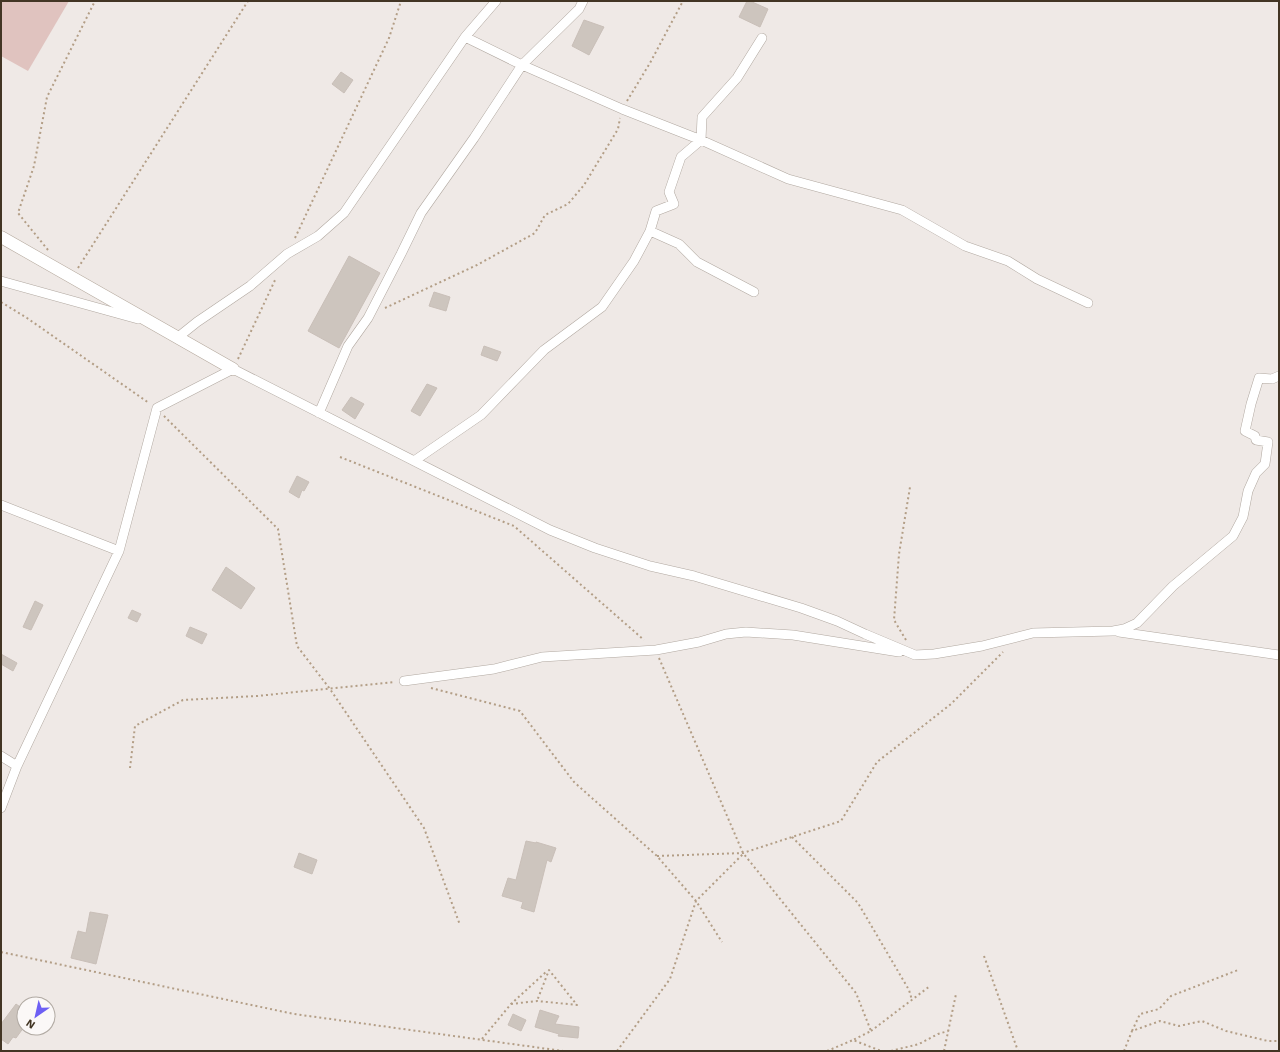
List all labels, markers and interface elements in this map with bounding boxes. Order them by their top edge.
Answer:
north arrow [16,996,56,1036]
text: N [24,1016,38,1032]

